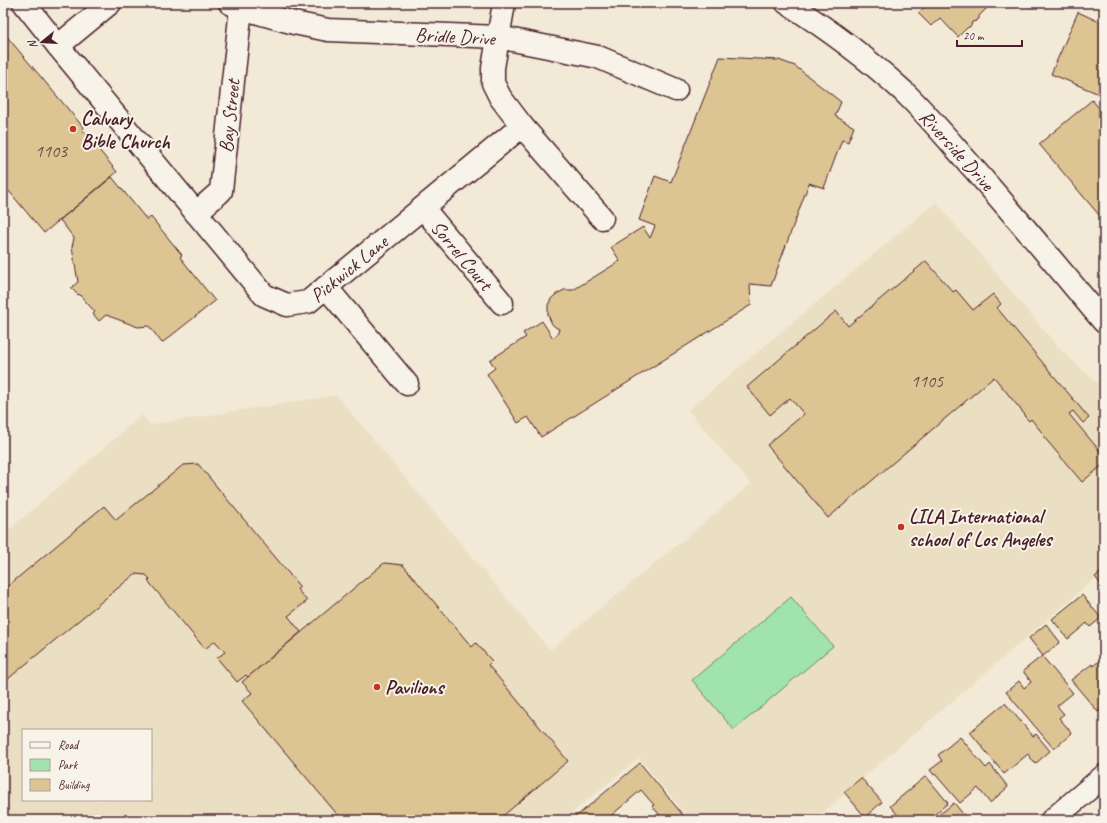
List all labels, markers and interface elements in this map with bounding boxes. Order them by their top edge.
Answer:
north arrow [22,22,62,62]
street label: Bridle Drive [414,22,497,51]
scale bar [957,22,1022,48]
text: 20 m [963,28,985,44]
text: N [24,38,40,50]
street label: Bay Street [213,76,246,154]
street label: Riverside Drive [914,105,1001,197]
place label: Calvary Bible Church [81,106,170,154]
marker: Calvary Bible Church [68,124,78,134]
house number: 1103 [35,140,69,162]
street label: Sorrel Court [425,215,500,297]
street label: Pickwick Lane [305,229,394,308]
house number: 1105 [911,370,944,392]
place label: LILA International school of Los Angeles [909,504,1053,552]
marker: LILA International school of Los Angeles [896,522,906,532]
place label: Pavilions [385,675,446,700]
marker: Pavilions [372,682,382,692]
legend [22,729,152,801]
text: Road [58,737,80,753]
text: Park [58,757,79,773]
text: Building [58,777,90,793]

